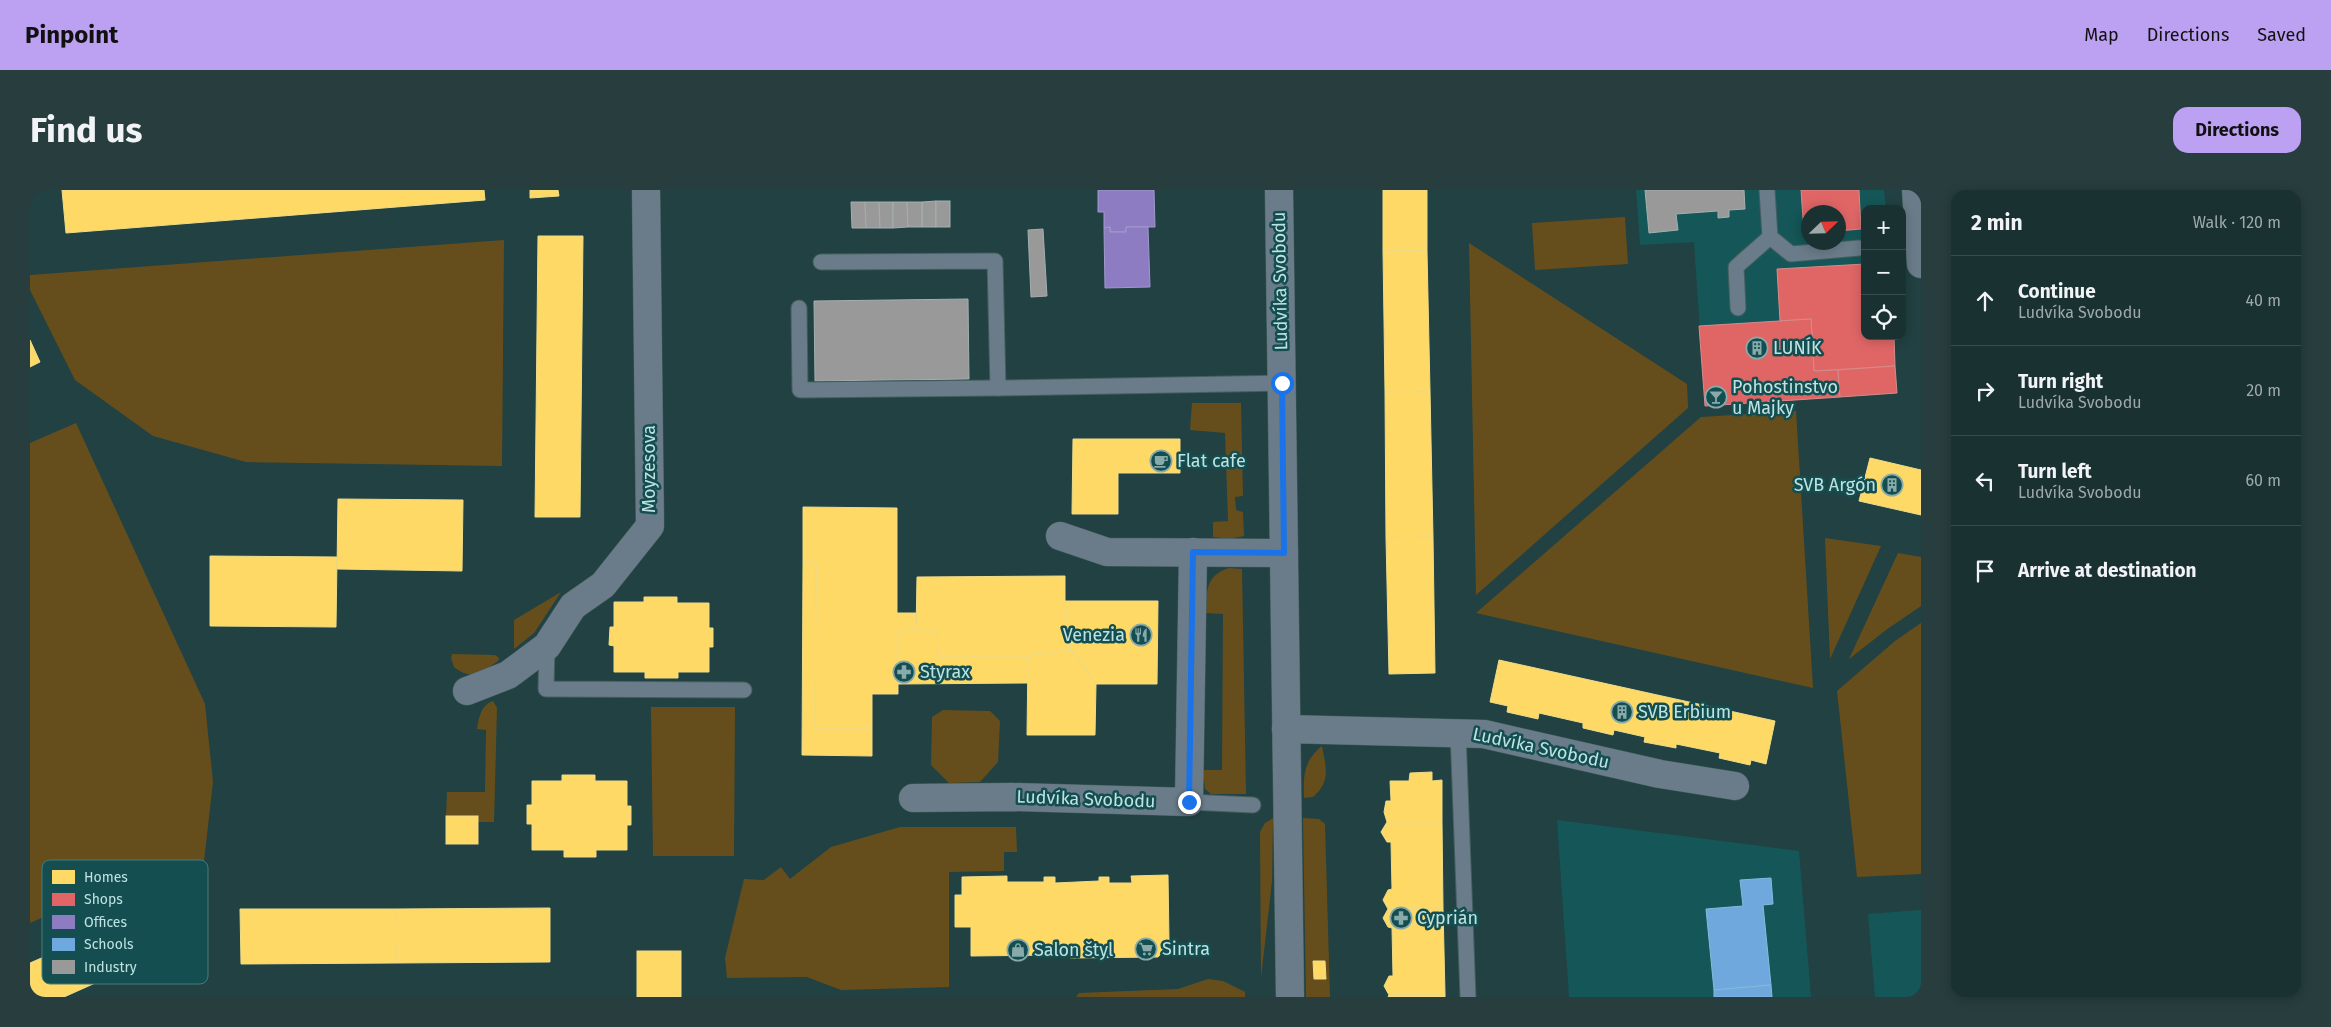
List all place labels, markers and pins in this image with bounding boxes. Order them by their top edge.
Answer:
building icon: LUNÍK [1745,336,1769,360]
place label: LUNÍK [1773,336,1822,359]
place label: Pohostinstvo u Majky [1732,376,1838,419]
bar icon: Pohostinstvo u Majky [1704,385,1728,409]
cafe icon: Flat cafe [1149,449,1173,473]
place label: Flat cafe [1177,450,1246,472]
building icon: SVB Argón [1880,473,1904,497]
place label: SVB Argón [1794,474,1876,496]
restaurant icon: Venezia [1129,623,1153,647]
place label: Venezia [1063,624,1125,646]
pharmacy icon: Styrax [892,660,916,684]
place label: Styrax [920,661,970,683]
building icon: SVB Erbium [1610,700,1634,724]
place label: SVB Erbium [1638,701,1731,723]
pharmacy icon: Cyprián [1389,906,1413,930]
place label: Cyprián [1417,907,1478,929]
supermarket icon: Sintra [1134,937,1158,961]
shop icon: Salon štyl [1006,938,1030,962]
place label: Sintra [1162,938,1210,960]
place label: Salon štyl [1034,939,1113,961]

